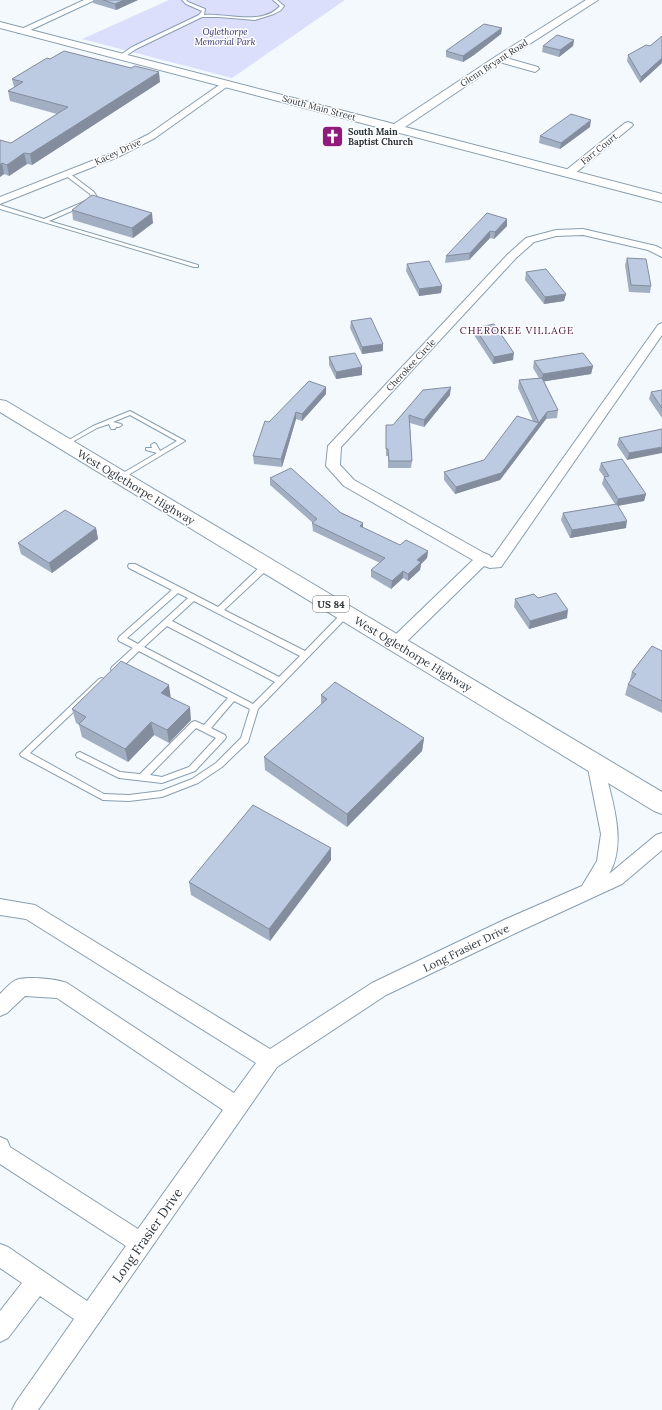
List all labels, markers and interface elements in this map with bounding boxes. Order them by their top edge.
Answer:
park label: Oglethorpe Memorial Park [195,26,256,47]
street label: Glenn Bryant Road [458,36,530,89]
street label: South Main Street [281,92,358,123]
church icon: South Main Baptist Church [320,124,346,150]
place label: South Main Baptist Church [348,126,413,147]
street label: Farr Court [578,130,620,167]
street label: Kacey Drive [93,136,143,167]
district label: CHEROKEE VILLAGE [460,324,574,337]
street label: Cherokee Circle [384,336,438,393]
street label: West Oglethorpe Highway [75,446,197,528]
road number: US 84 [313,596,349,612]
street label: West Oglethorpe Highway [352,613,474,695]
street label: Long Frasier Drive [421,921,511,975]
street label: Long Frasier Drive [109,1185,186,1286]

